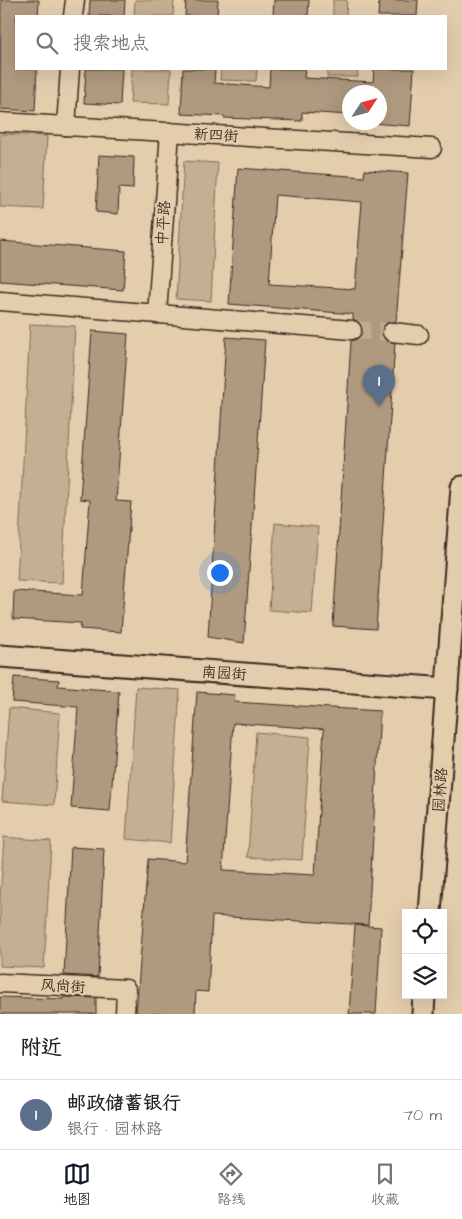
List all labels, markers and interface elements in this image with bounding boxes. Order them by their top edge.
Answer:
search box [15,15,447,70]
icon: search [33,29,61,57]
text: 搜索地点 [73,30,149,57]
north arrow [342,85,387,130]
street label: 新四街 [193,124,239,147]
street label: 中平路 [151,200,176,246]
pin: 1 [363,365,395,406]
your location [207,560,233,586]
street label: 南园街 [201,661,247,686]
street label: 园林路 [428,767,453,813]
map controls [402,909,447,999]
button: locate [402,909,447,954]
button: layers [402,954,447,999]
street label: 风尚街 [40,975,86,998]
text: 附近 [20,1033,62,1062]
text: 邮政储蓄银行 [67,1090,181,1117]
text: 1 [35,1104,37,1126]
text: 70 m [403,1104,442,1126]
text: 银行 · 园林路 [67,1118,162,1140]
tab: 地图 [63,1160,91,1210]
tab: 路线 [217,1160,245,1210]
tab: 收藏 [371,1160,399,1210]

